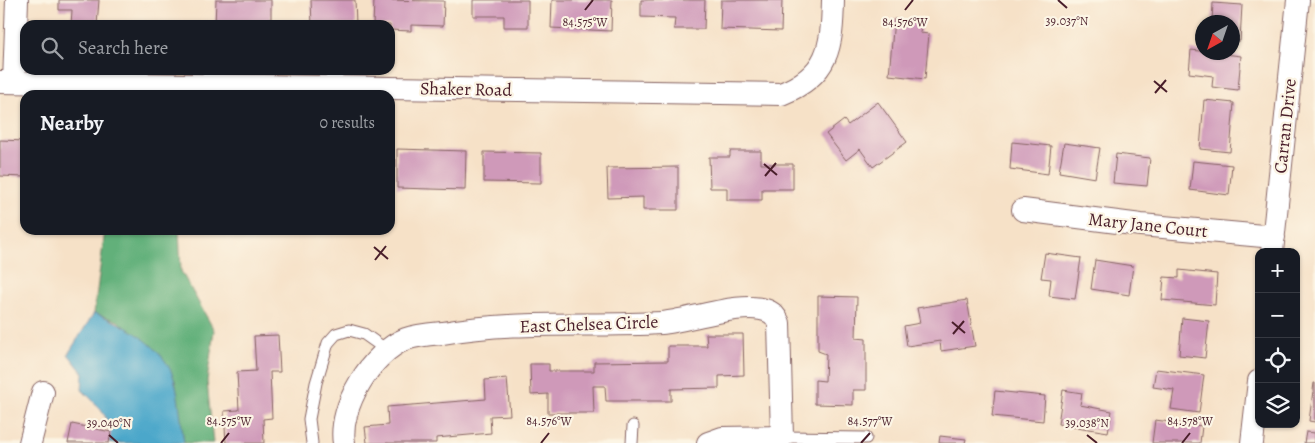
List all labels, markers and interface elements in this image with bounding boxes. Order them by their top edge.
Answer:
text: 39.037°N [1046,13,1089,29]
text: 84.575°W [562,14,608,30]
text: 84.576°W [882,14,929,30]
north arrow [1195,15,1240,60]
search box [20,20,395,75]
icon: search [38,34,66,62]
text: Search here [78,35,168,61]
street label: Shaker Road [420,76,513,102]
street label: Carran Drive [1268,77,1302,175]
text: Nearby [40,109,103,137]
text: 0 results [319,112,375,134]
street label: Mary Jane Court [1087,207,1209,243]
map controls [1255,248,1300,428]
button: + [1255,248,1300,293]
button: − [1255,293,1300,338]
street label: East Chelsea Circle [519,310,659,338]
button: locate [1255,338,1300,383]
button: layers [1255,383,1300,428]
text: 84.575°W [206,413,252,429]
text: 84.576°W [526,413,573,429]
text: 84.577°W [848,413,893,429]
text: 84.578°W [1167,413,1214,429]
text: 39.040°N [87,415,132,431]
text: 39.038°N [1065,415,1109,431]

